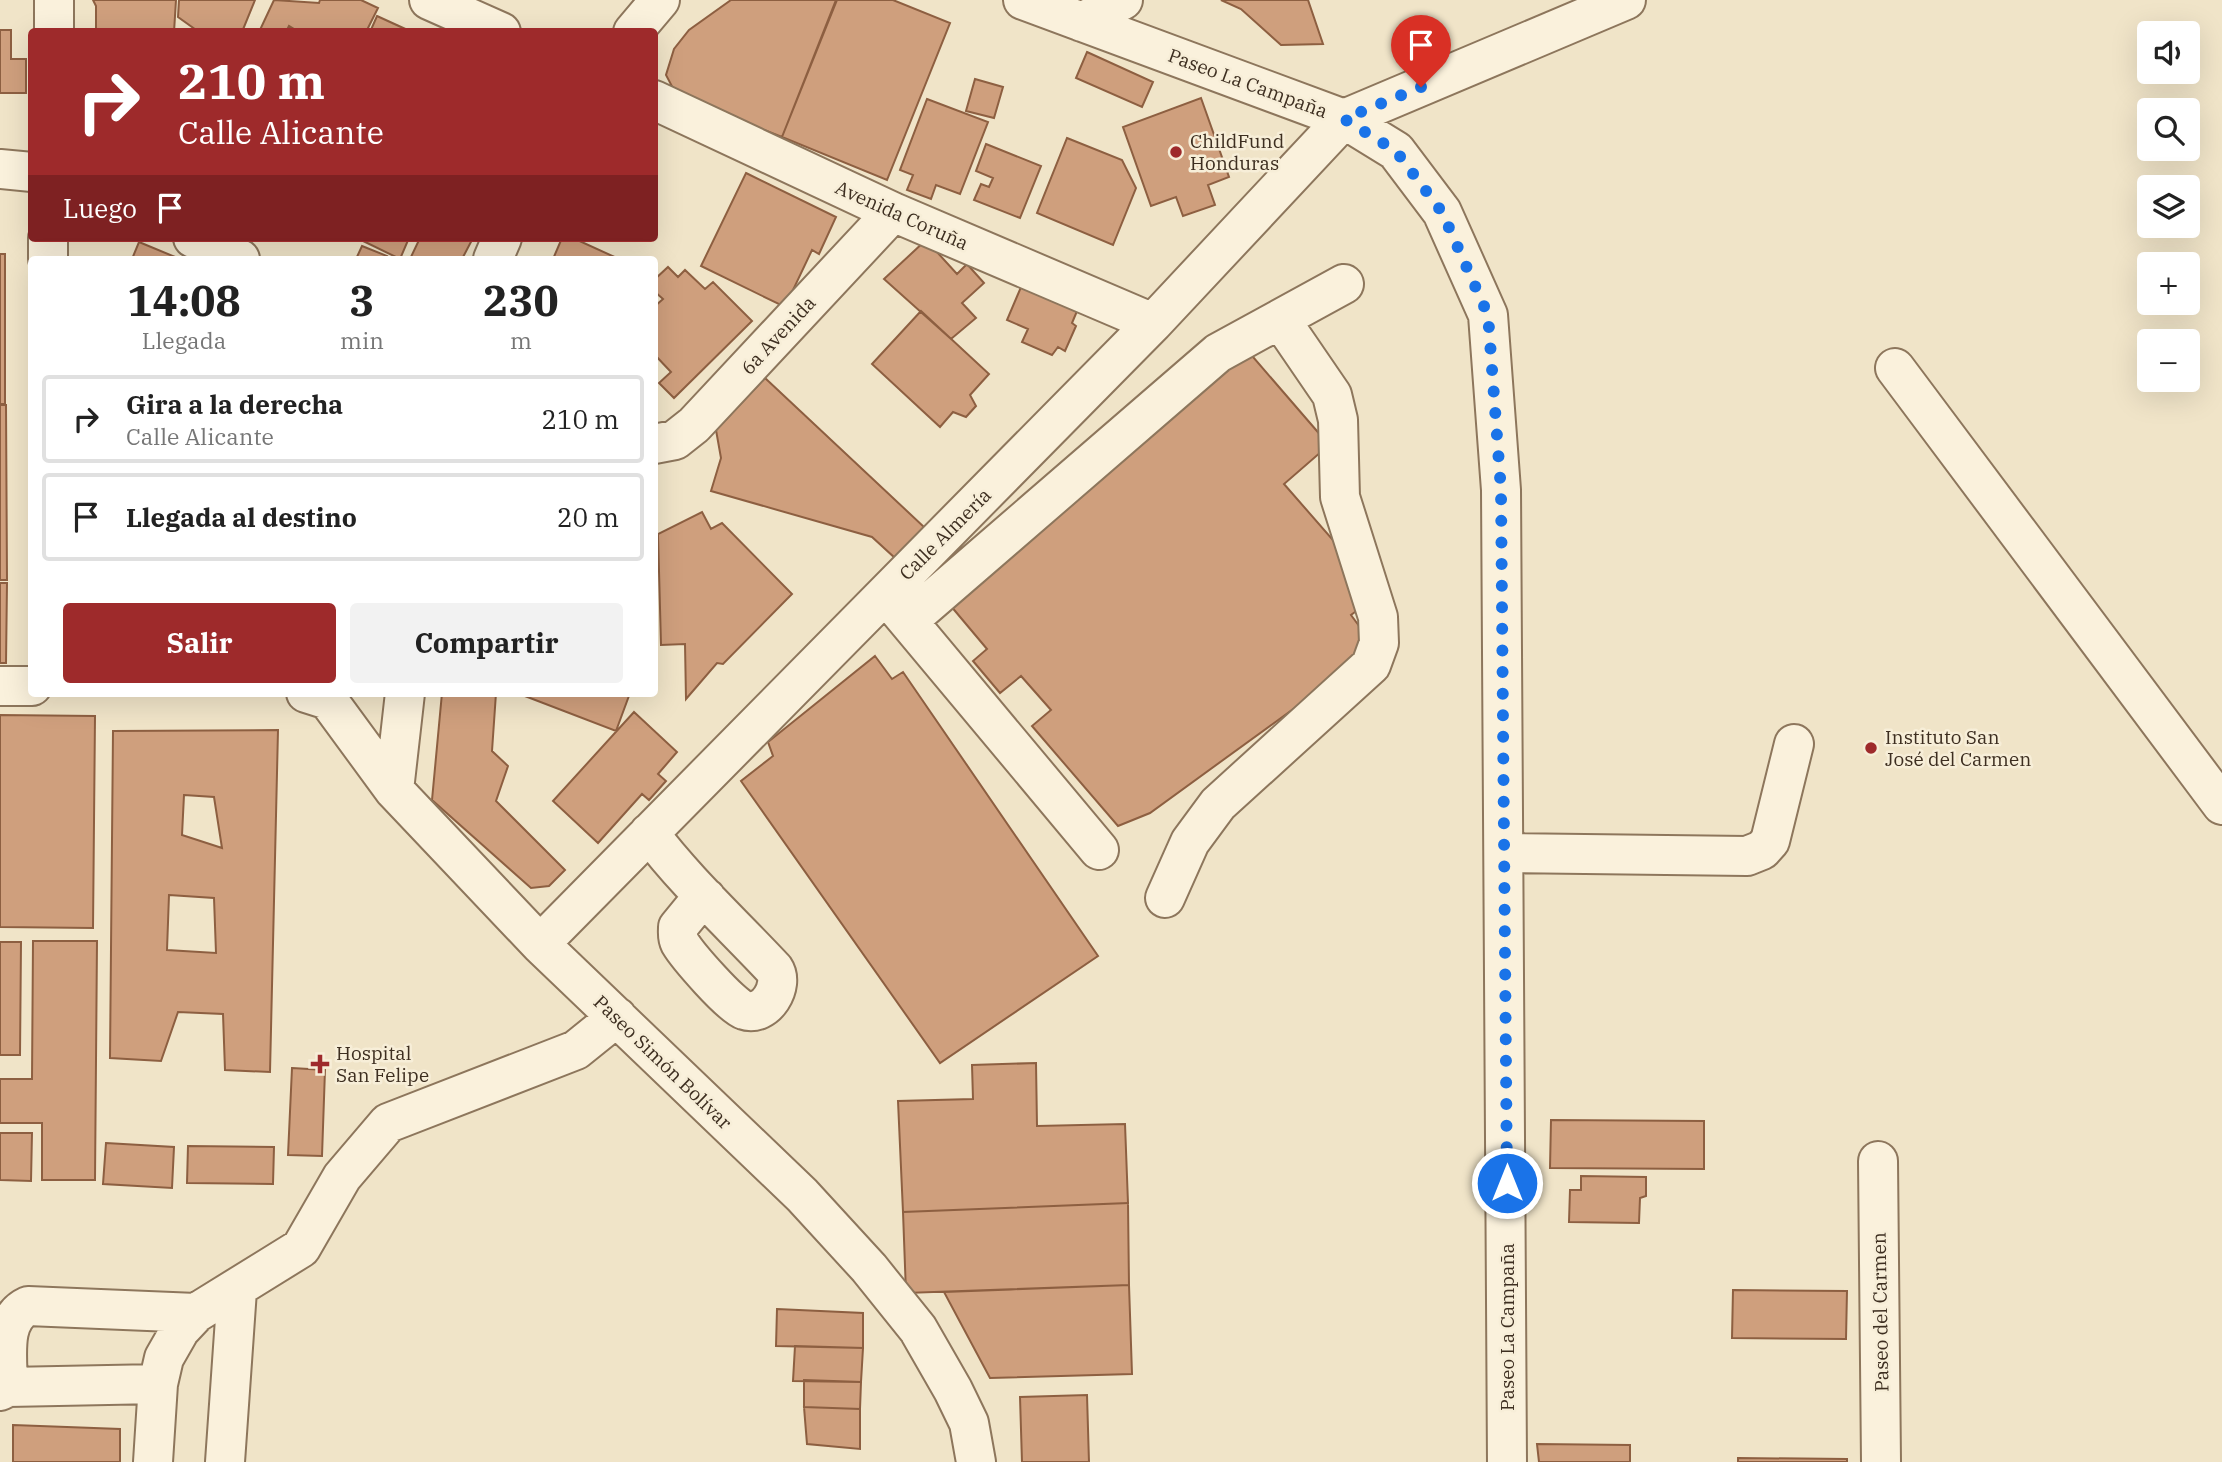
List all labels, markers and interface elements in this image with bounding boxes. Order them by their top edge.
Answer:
pin [1391,15,1451,87]
map controls [2137,21,2200,392]
button: sound [2137,21,2200,84]
icon: arrive [1402,26,1440,64]
street label: Paseo La Campaña [1165,43,1331,123]
text: 210 m [178,49,325,112]
icon: right [63,56,154,147]
button: search [2137,98,2200,161]
text: Calle Alicante [178,111,384,153]
place label: ChildFund Honduras [1190,129,1284,175]
marker: ChildFund Honduras [1168,144,1184,160]
street label: Avenida Coruña [832,175,972,255]
button: layers [2137,175,2200,238]
icon: arrive [151,189,189,227]
text: Luego [63,191,137,225]
button: + [2137,252,2200,315]
text: 14:08 [127,273,241,328]
text: 3 [349,273,375,328]
text: 230 [483,273,559,328]
street label: 6a Avenida [735,291,821,379]
text: Llegada [142,325,226,355]
text: min [340,325,384,355]
text: m [510,325,532,355]
button: − [2137,329,2200,392]
text: Gira a la derecha [126,387,343,421]
icon: right [67,400,105,438]
text: 210 m [541,402,619,436]
text: Calle Alicante [126,421,274,451]
street label: Calle Almería [894,483,996,585]
icon: arrive [67,498,105,536]
text: Llegada al destino [126,500,357,534]
text: 20 m [557,500,619,534]
button: Salir [63,603,336,683]
button: Compartir [350,603,623,683]
place label: Instituto San José del Carmen [1885,725,2031,771]
marker: Instituto San José del Carmen [1863,740,1879,756]
street label: Paseo Simón Bolívar [589,990,738,1135]
place label: Hospital San Felipe [336,1041,429,1087]
marker: Hospital San Felipe [310,1054,330,1074]
position arrow [1470,1146,1544,1220]
street label: Paseo del Carmen [1867,1232,1893,1392]
street label: Paseo La Campaña [1495,1243,1519,1411]

